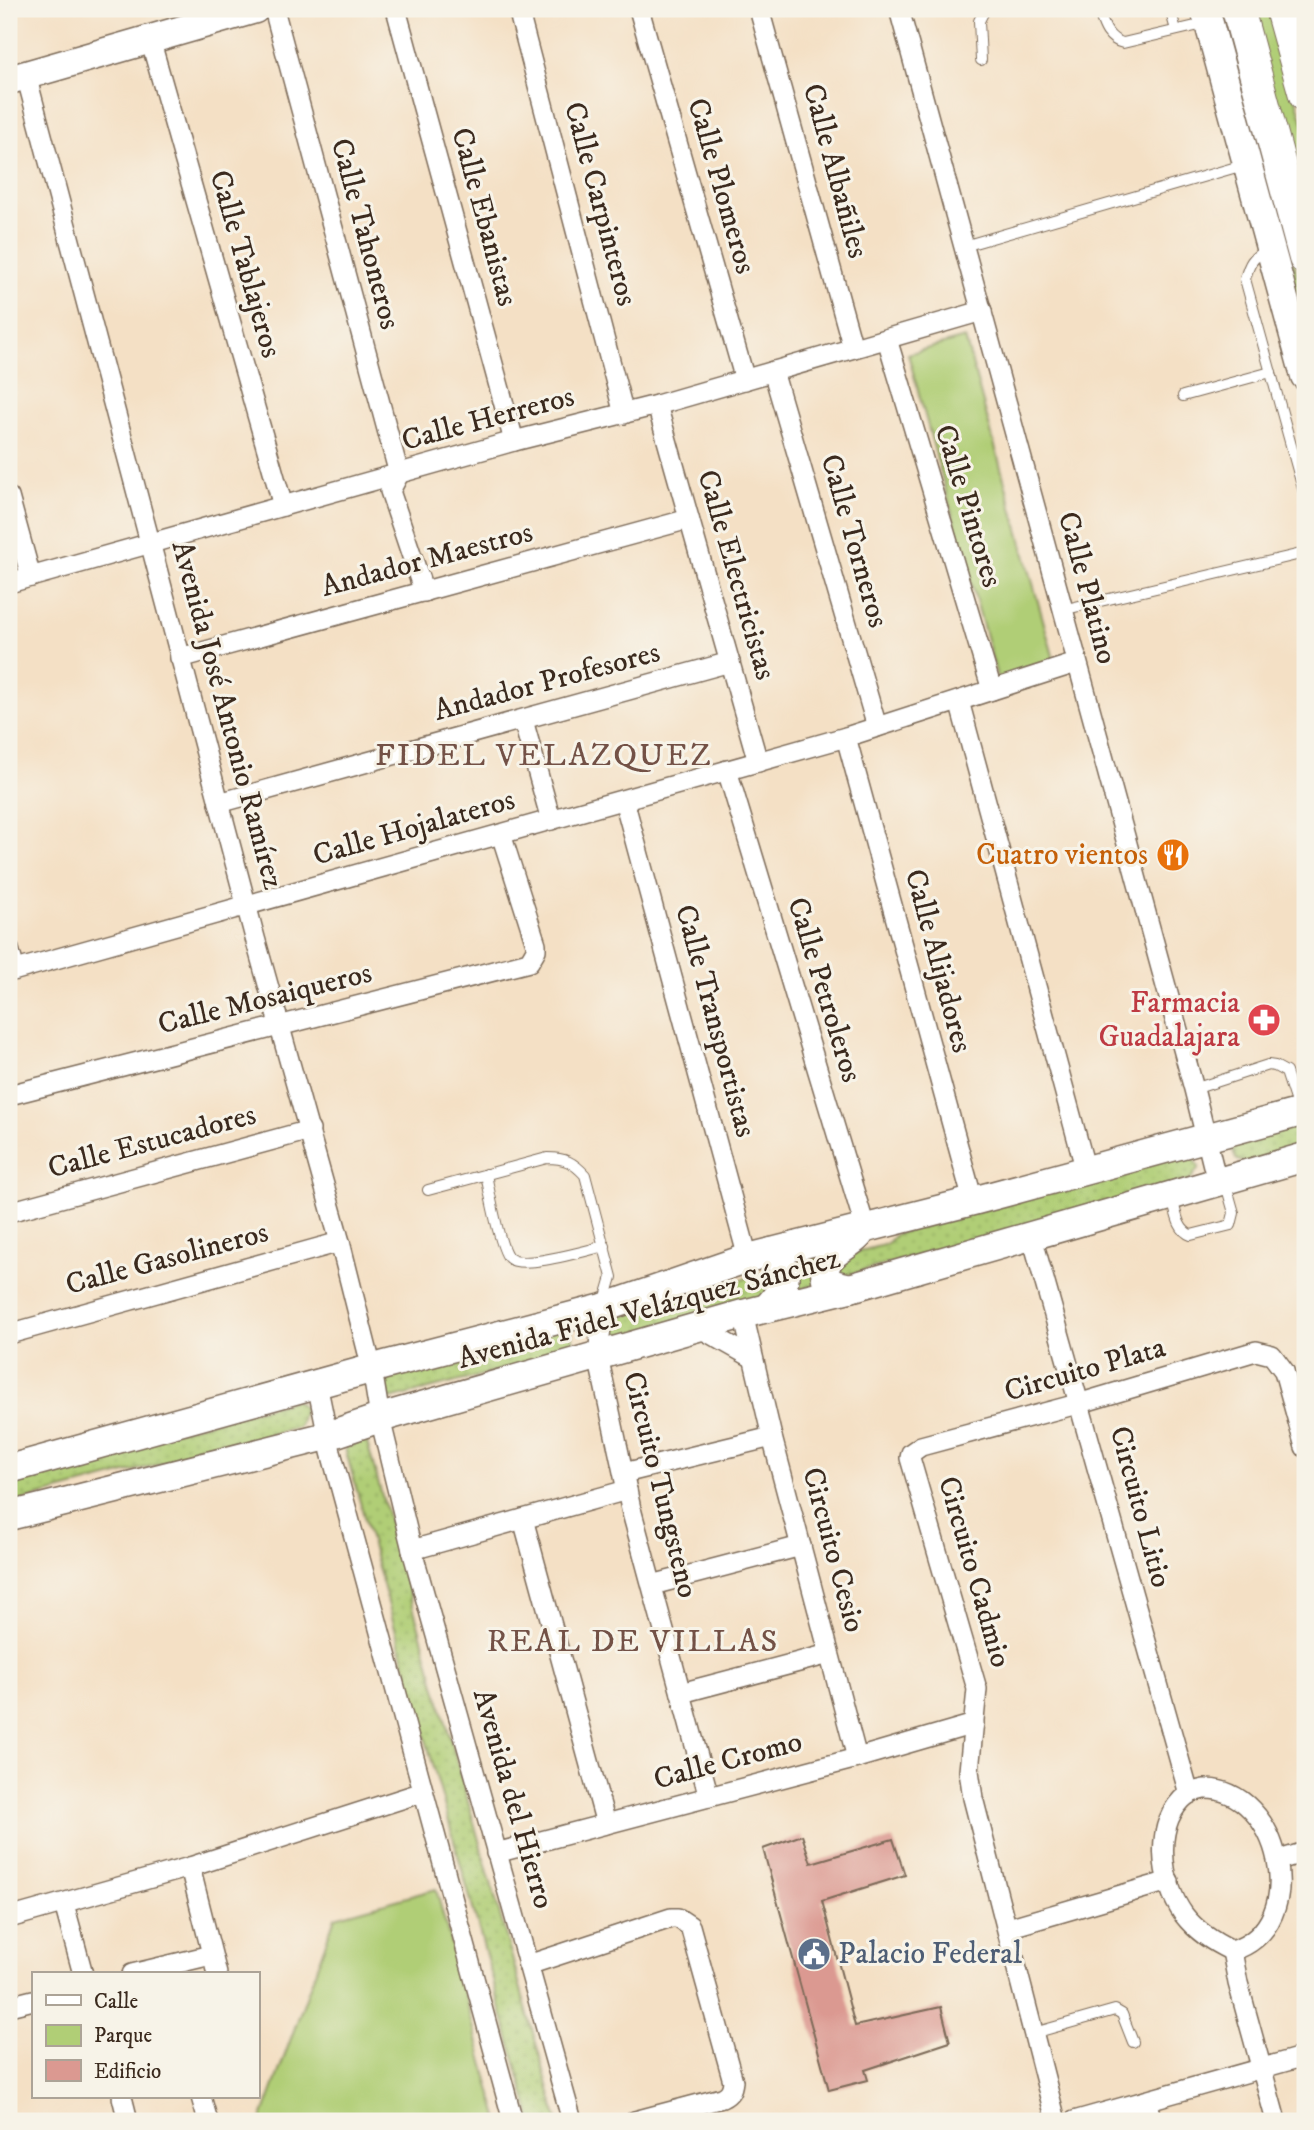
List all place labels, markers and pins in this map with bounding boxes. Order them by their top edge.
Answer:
restaurant icon: Cuatro vientos [1154,836,1192,874]
place label: Cuatro vientos [976,837,1148,874]
place label: Farmacia Guadalajara [1098,985,1240,1056]
pharmacy icon: Farmacia Guadalajara [1245,1001,1283,1039]
public building icon: Palacio Federal [795,1935,833,1973]
place label: Palacio Federal [838,1936,1022,1973]

